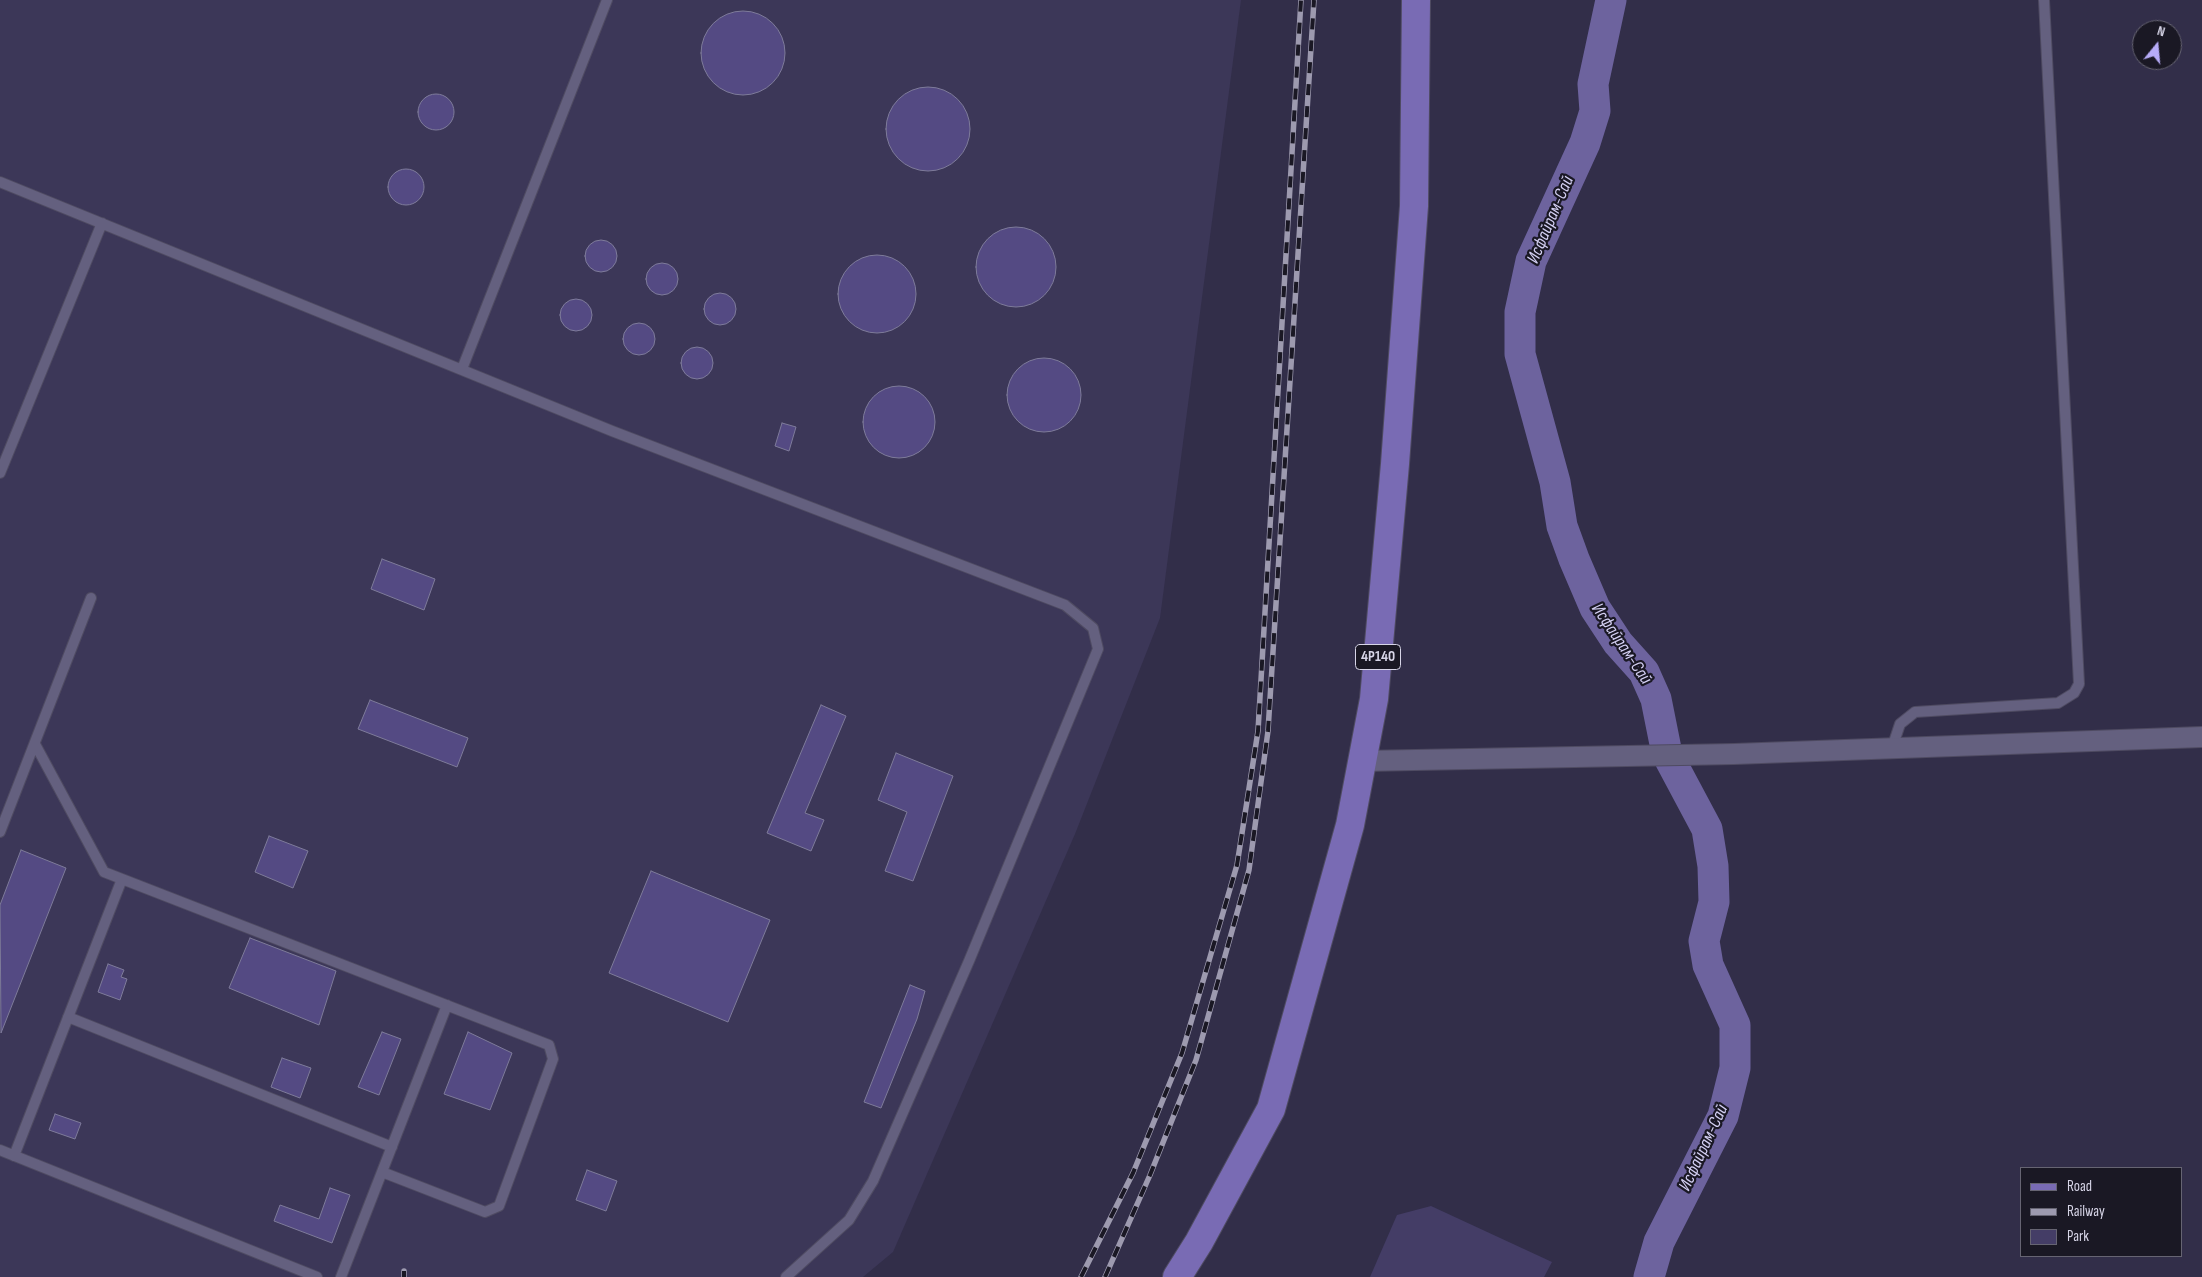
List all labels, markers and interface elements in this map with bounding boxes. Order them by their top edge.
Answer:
north arrow [2132,20,2182,70]
text: N [2155,22,2167,40]
water label: Исфайрам-Сай [1523,173,1579,267]
water label: Исфайрам-Сай [1586,599,1656,689]
road number: 4P140 [1356,644,1400,670]
water label: Исфайрам-Сай [1675,1101,1733,1195]
legend [2020,1167,2182,1257]
text: Road [2067,1177,2092,1196]
text: Railway [2067,1202,2105,1221]
text: Park [2067,1227,2089,1246]

